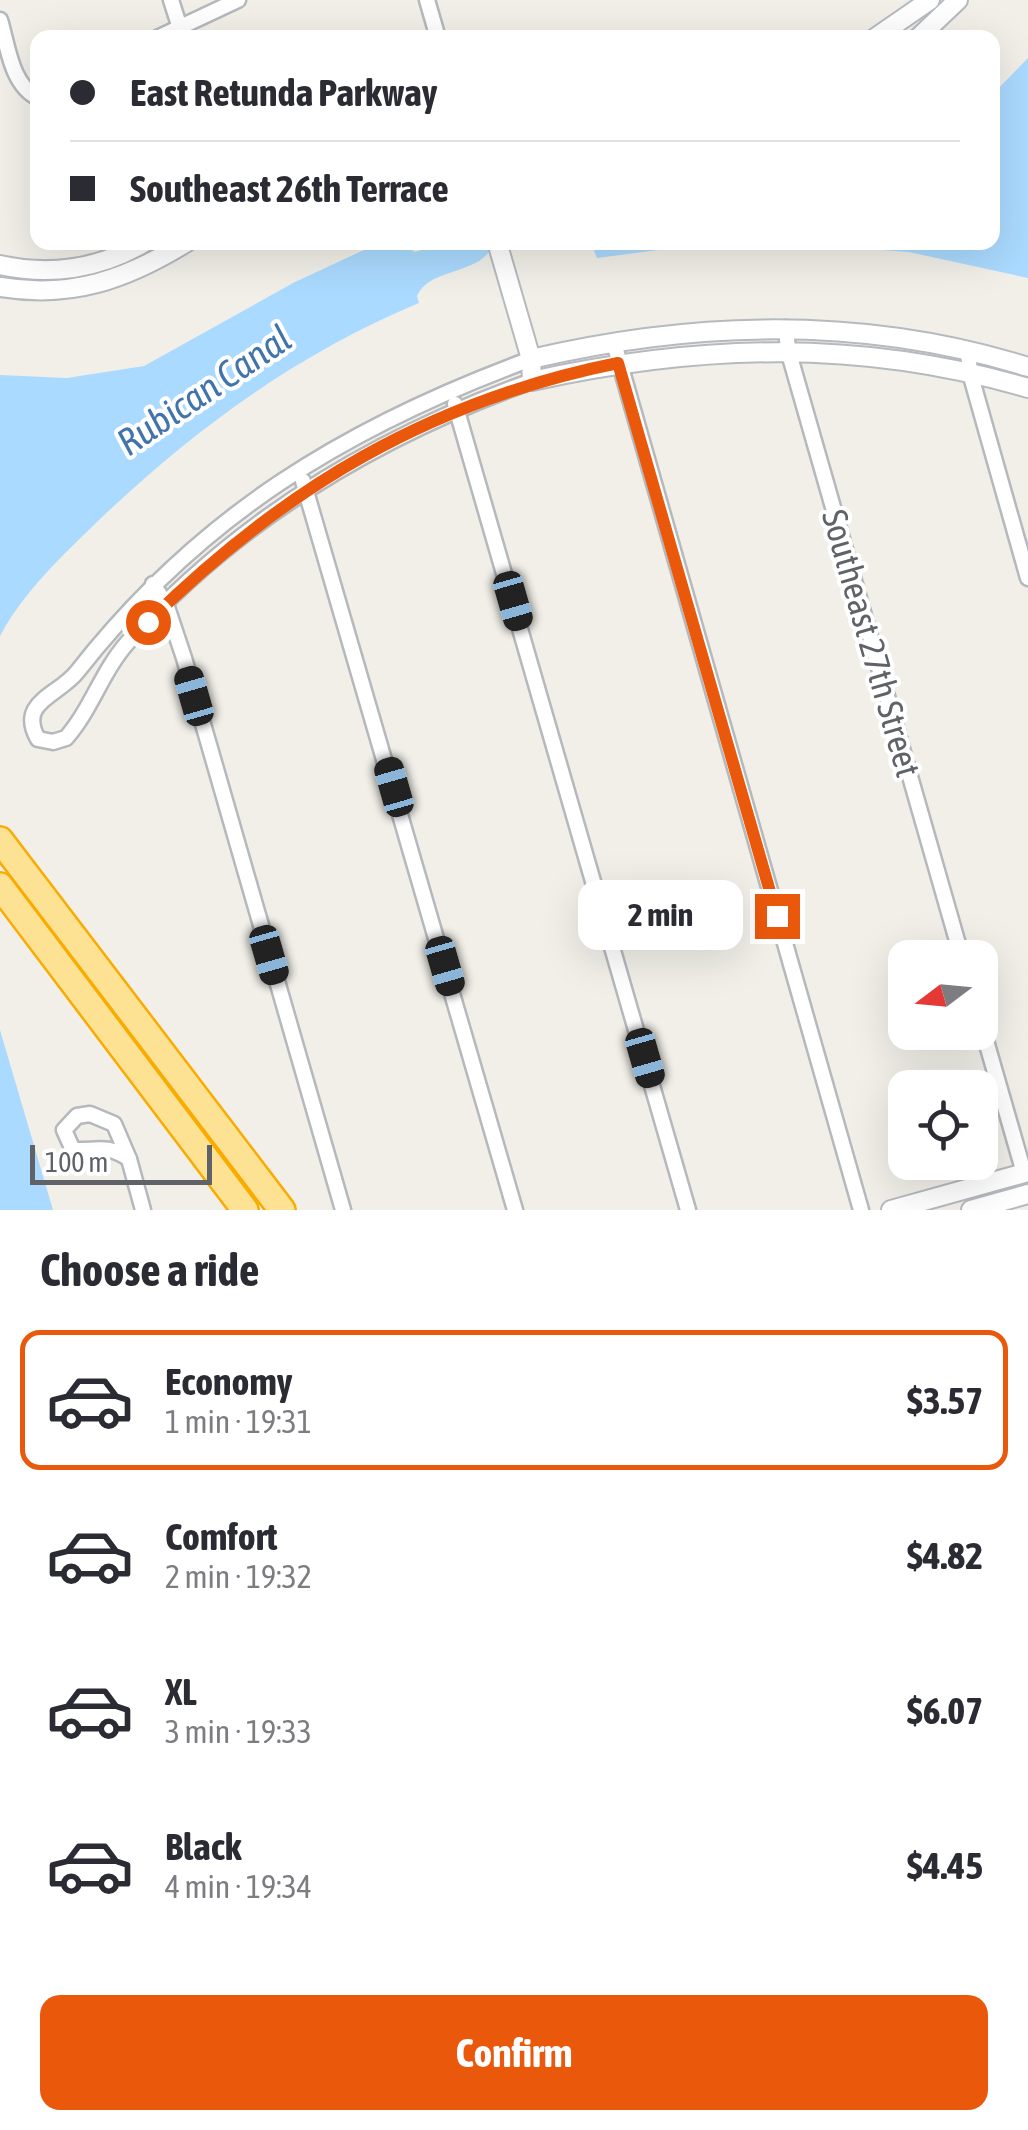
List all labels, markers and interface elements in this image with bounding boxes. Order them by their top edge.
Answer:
text: East Retunda Parkway [130,71,437,114]
text: Southeast 26th Terrace [130,167,449,210]
water label: Rubican Canal [109,316,299,464]
street label: Southeast 27th Street [815,505,929,781]
car [490,568,536,634]
route start [126,600,171,645]
car [171,663,217,729]
car [371,754,417,820]
callout: 2 min [577,881,742,951]
route end [755,894,800,939]
text: 2 min [628,896,693,933]
car [246,922,292,988]
car [422,933,468,999]
north arrow [888,940,998,1050]
map controls [888,940,998,1180]
car [622,1025,668,1091]
button: locate [888,1070,998,1180]
scale bar [30,1140,212,1184]
text: 100 m [45,1146,108,1178]
text: Choose a ride [40,1244,259,1296]
icon: car [45,1355,135,1445]
text: Economy [165,1360,292,1403]
text: $3.57 [907,1379,983,1422]
text: 1 min · 19:31 [165,1403,312,1440]
icon: car [45,1510,135,1600]
text: Comfort [165,1515,277,1558]
text: $4.82 [907,1534,983,1577]
text: 2 min · 19:32 [165,1558,312,1595]
icon: car [45,1665,135,1755]
text: XL [165,1670,197,1713]
text: $6.07 [907,1689,983,1732]
text: 3 min · 19:33 [165,1713,312,1750]
icon: car [45,1820,135,1910]
text: Black [165,1825,242,1868]
text: $4.45 [907,1844,983,1887]
text: 4 min · 19:34 [165,1868,312,1905]
button: Confirm [40,1995,988,2110]

